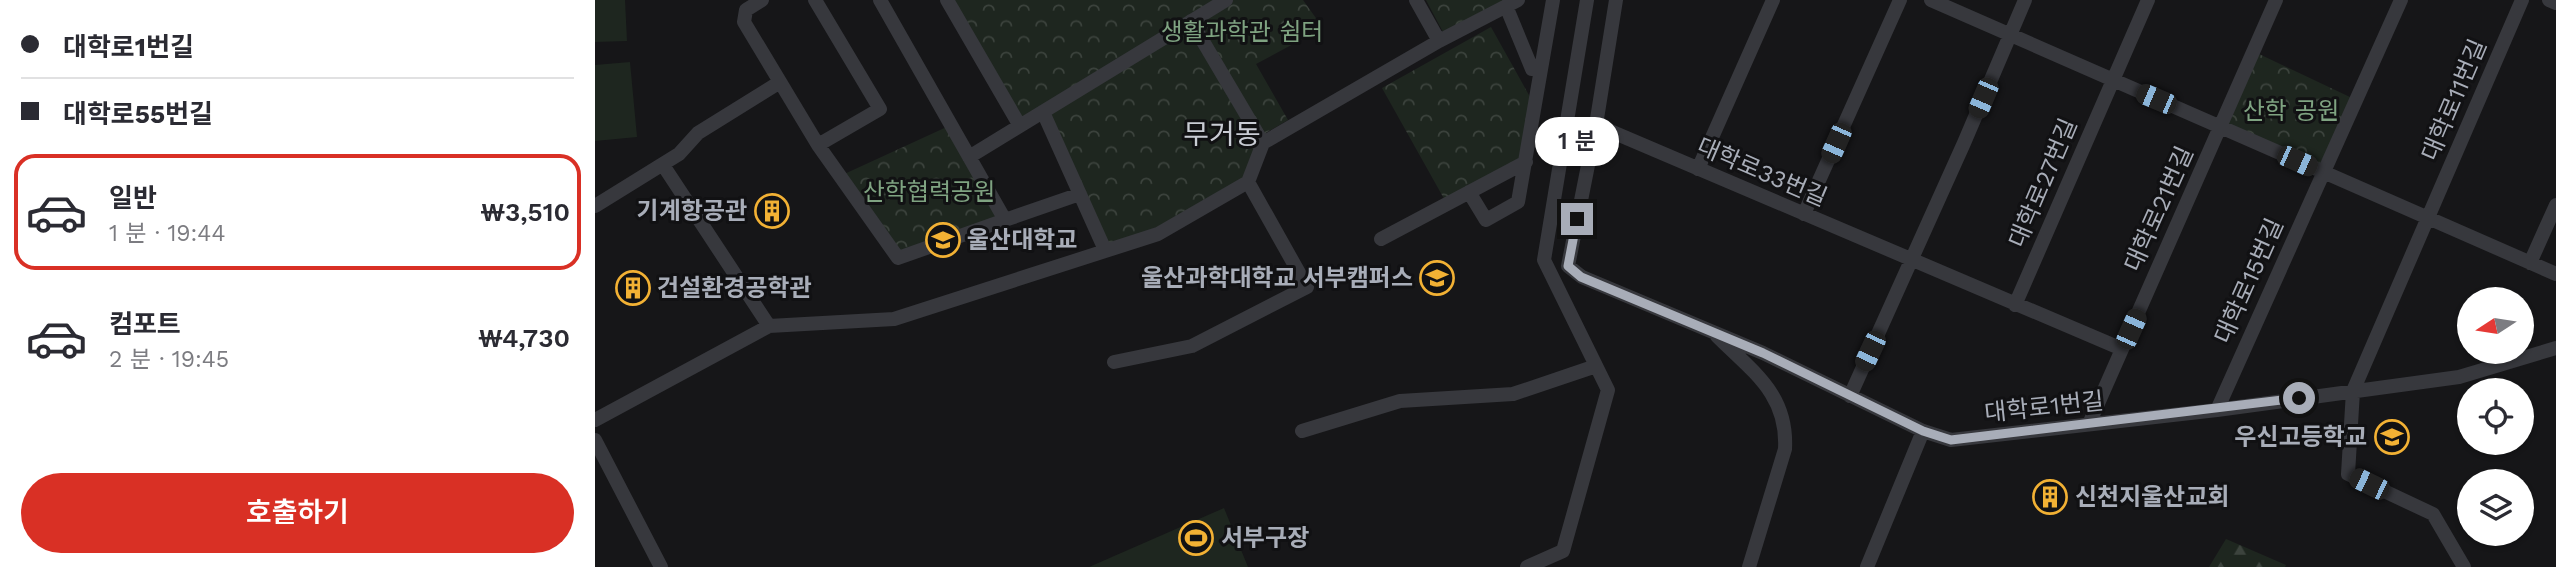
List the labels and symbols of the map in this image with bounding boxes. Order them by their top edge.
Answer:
park label: 생활과학관 쉼터 [1161,18,1323,46]
street label: 대학로11번길 [2416,35,2492,165]
car [1966,75,2001,121]
car [2133,81,2180,117]
park label: 산학 공원 [2243,97,2339,125]
street label: 대학로27번길 [2003,114,2083,252]
district label: 무거동 [1183,118,1261,151]
callout: 1 분 [1535,118,1619,166]
car [1818,120,1855,166]
street label: 대학로33번길 [1693,132,1831,212]
street label: 대학로21번길 [2119,142,2199,276]
car [2274,143,2321,179]
park label: 산학협력공원 [863,178,995,206]
building icon: 기계항공관 [753,192,791,230]
place label: 기계항공관 [637,197,747,225]
route end [1561,203,1593,235]
street label: 대학로15번길 [2209,214,2289,348]
school or university icon: 울산대학교 [924,221,962,259]
place label: 울산대학교 [967,226,1077,254]
school or university icon: 울산과학대학교 서부캠퍼스 [1418,259,1456,297]
place label: 울산과학대학교 서부캠퍼스 [1141,264,1413,292]
building icon: 건설환경공학관 [614,269,652,307]
place label: 건설환경공학관 [657,274,812,302]
north arrow [2457,287,2534,364]
car [2113,306,2150,352]
car [1852,328,1889,374]
route start [2283,382,2315,414]
street label: 대학로1번길 [1983,387,2105,427]
school or university icon: 우신고등학교 [2373,418,2411,456]
place label: 우신고등학교 [2235,423,2367,451]
car [2346,465,2393,503]
building icon: 신천지울산교회 [2031,478,2069,516]
place label: 신천지울산교회 [2075,483,2230,511]
sports icon: 서부구장 [1177,519,1215,557]
place label: 서부구장 [1221,524,1309,552]

